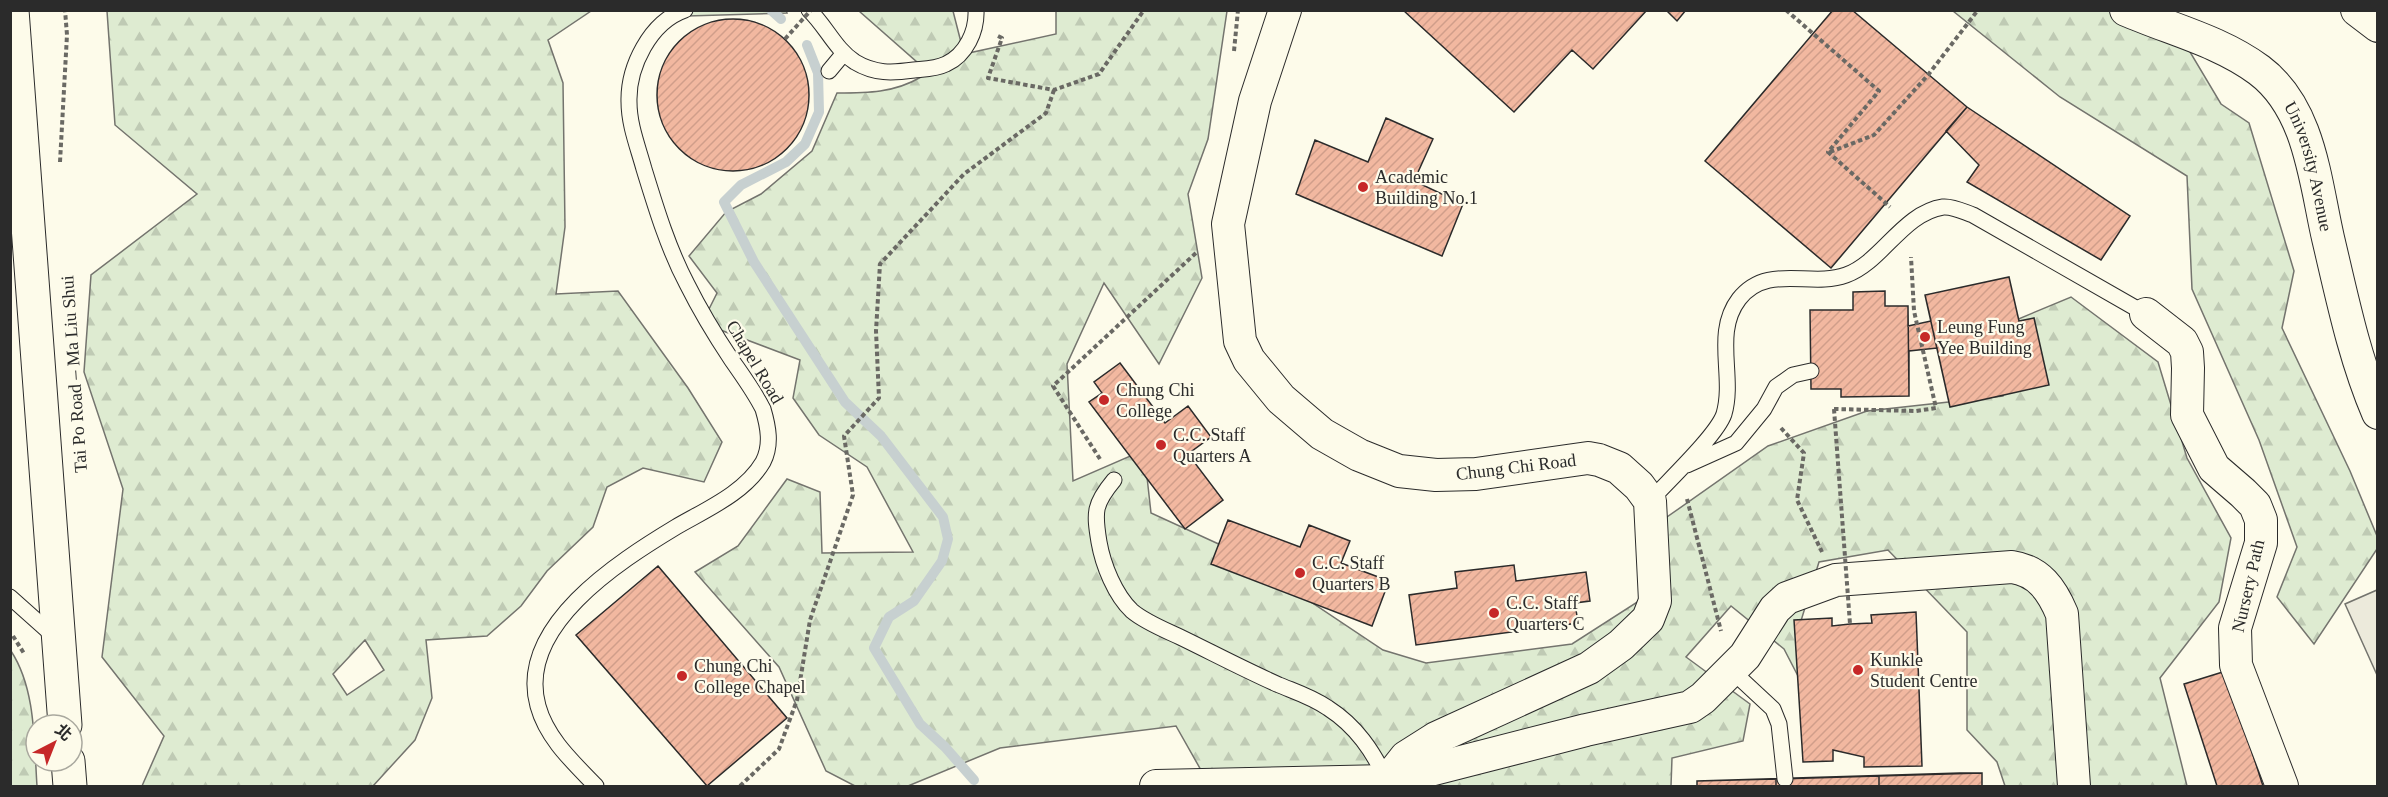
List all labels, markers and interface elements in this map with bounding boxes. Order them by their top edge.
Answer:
street label: University Avenue [2280,98,2336,233]
place label: Academic Building No.1 [1375,167,1478,208]
marker: Academic Building No.1 [1356,180,1370,194]
street label: Tai Po Road – Ma Liu Shui [57,275,91,473]
street label: Chapel Road [722,317,788,407]
place label: Leung Fung Yee Building [1937,317,2032,358]
marker: Leung Fung Yee Building [1918,330,1932,344]
place label: Chung Chi College [1116,380,1195,421]
marker: Chung Chi College [1097,393,1111,407]
place label: C.C. Staff Quarters A [1173,425,1251,466]
marker: C.C. Staff Quarters A [1154,438,1168,452]
street label: Chung Chi Road [1455,450,1577,484]
street label: Nursery Path [2228,538,2268,634]
place label: C.C. Staff Quarters B [1312,553,1390,594]
marker: C.C. Staff Quarters B [1293,566,1307,580]
place label: C.C. Staff Quarters C [1506,593,1584,634]
marker: C.C. Staff Quarters C [1487,606,1501,620]
place label: Kunkle Student Centre [1870,650,1977,691]
place label: Chung Chi College Chapel [694,656,805,697]
marker: Kunkle Student Centre [1851,663,1865,677]
marker: Chung Chi College Chapel [675,669,689,683]
north arrow [24,713,84,773]
text: 北 [52,721,75,744]

